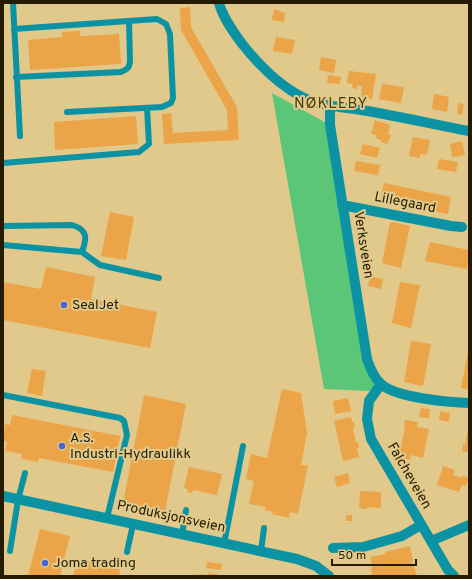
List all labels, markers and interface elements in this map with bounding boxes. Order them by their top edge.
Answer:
district label: NØKLEBY [294,95,368,114]
street label: Lillegaard [373,189,437,217]
street label: Verksveien [349,210,377,280]
place label: SealJet [72,297,119,314]
marker: SealJet [59,300,69,310]
place label: A.S. Industri-Hydraulikk [70,430,191,463]
street label: Falcheveien [383,440,435,512]
marker: A.S. Industri-Hydraulikk [57,441,67,451]
street label: Produksjonsveien [115,497,227,537]
scale bar [332,541,416,567]
text: 50 m [338,548,366,564]
place label: Joma trading [53,555,136,572]
marker: Joma trading [40,558,50,568]

